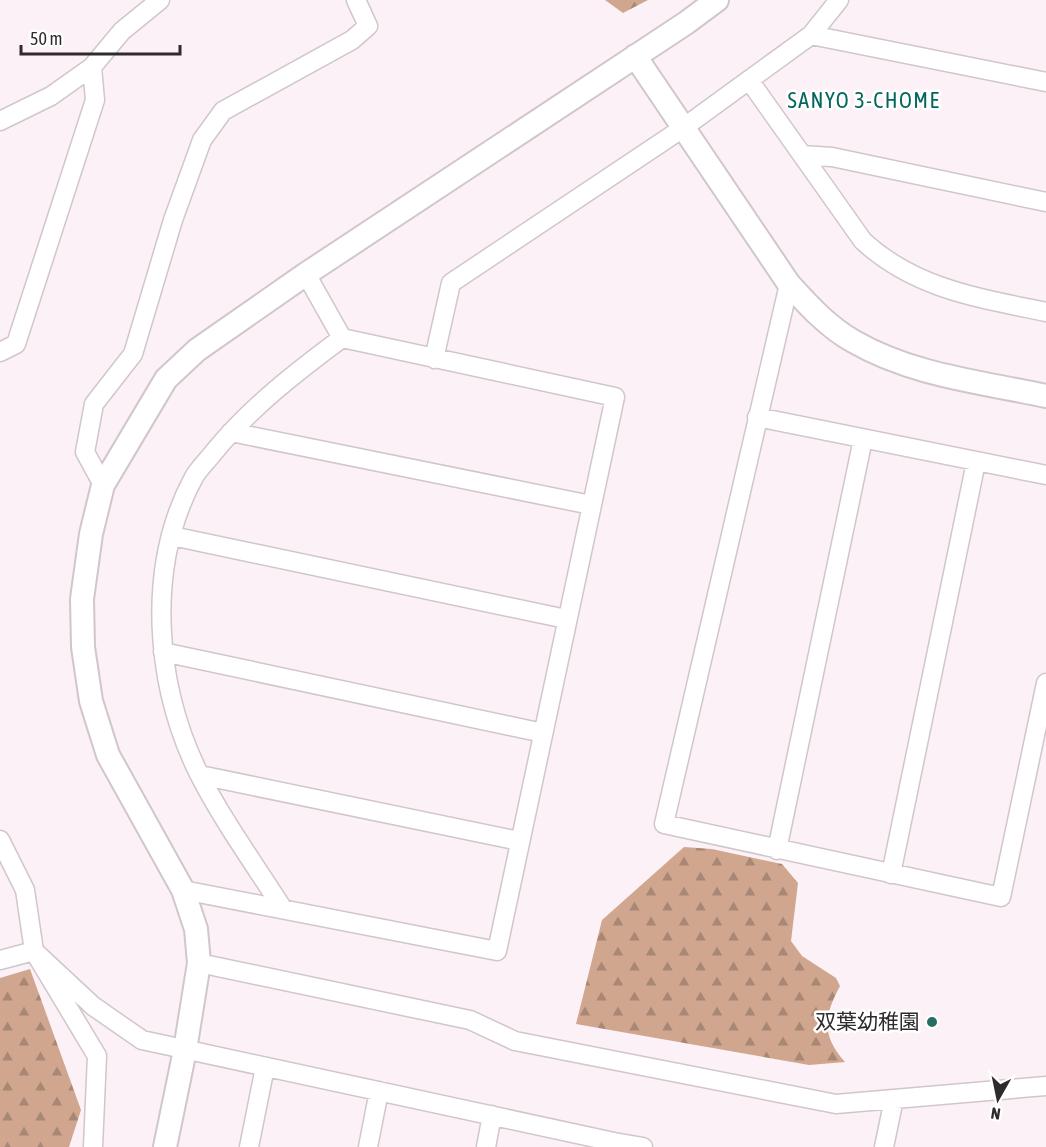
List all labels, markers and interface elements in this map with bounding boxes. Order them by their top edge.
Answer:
scale bar [21,18,180,56]
text: 50 m [30,28,62,49]
district label: SANYO 3-CHOME [788,87,940,113]
place label: 双葉幼稚園 [815,1009,920,1033]
marker: 双葉幼稚園 [925,1015,939,1029]
north arrow [968,1069,1028,1129]
text: N [990,1104,1002,1123]

